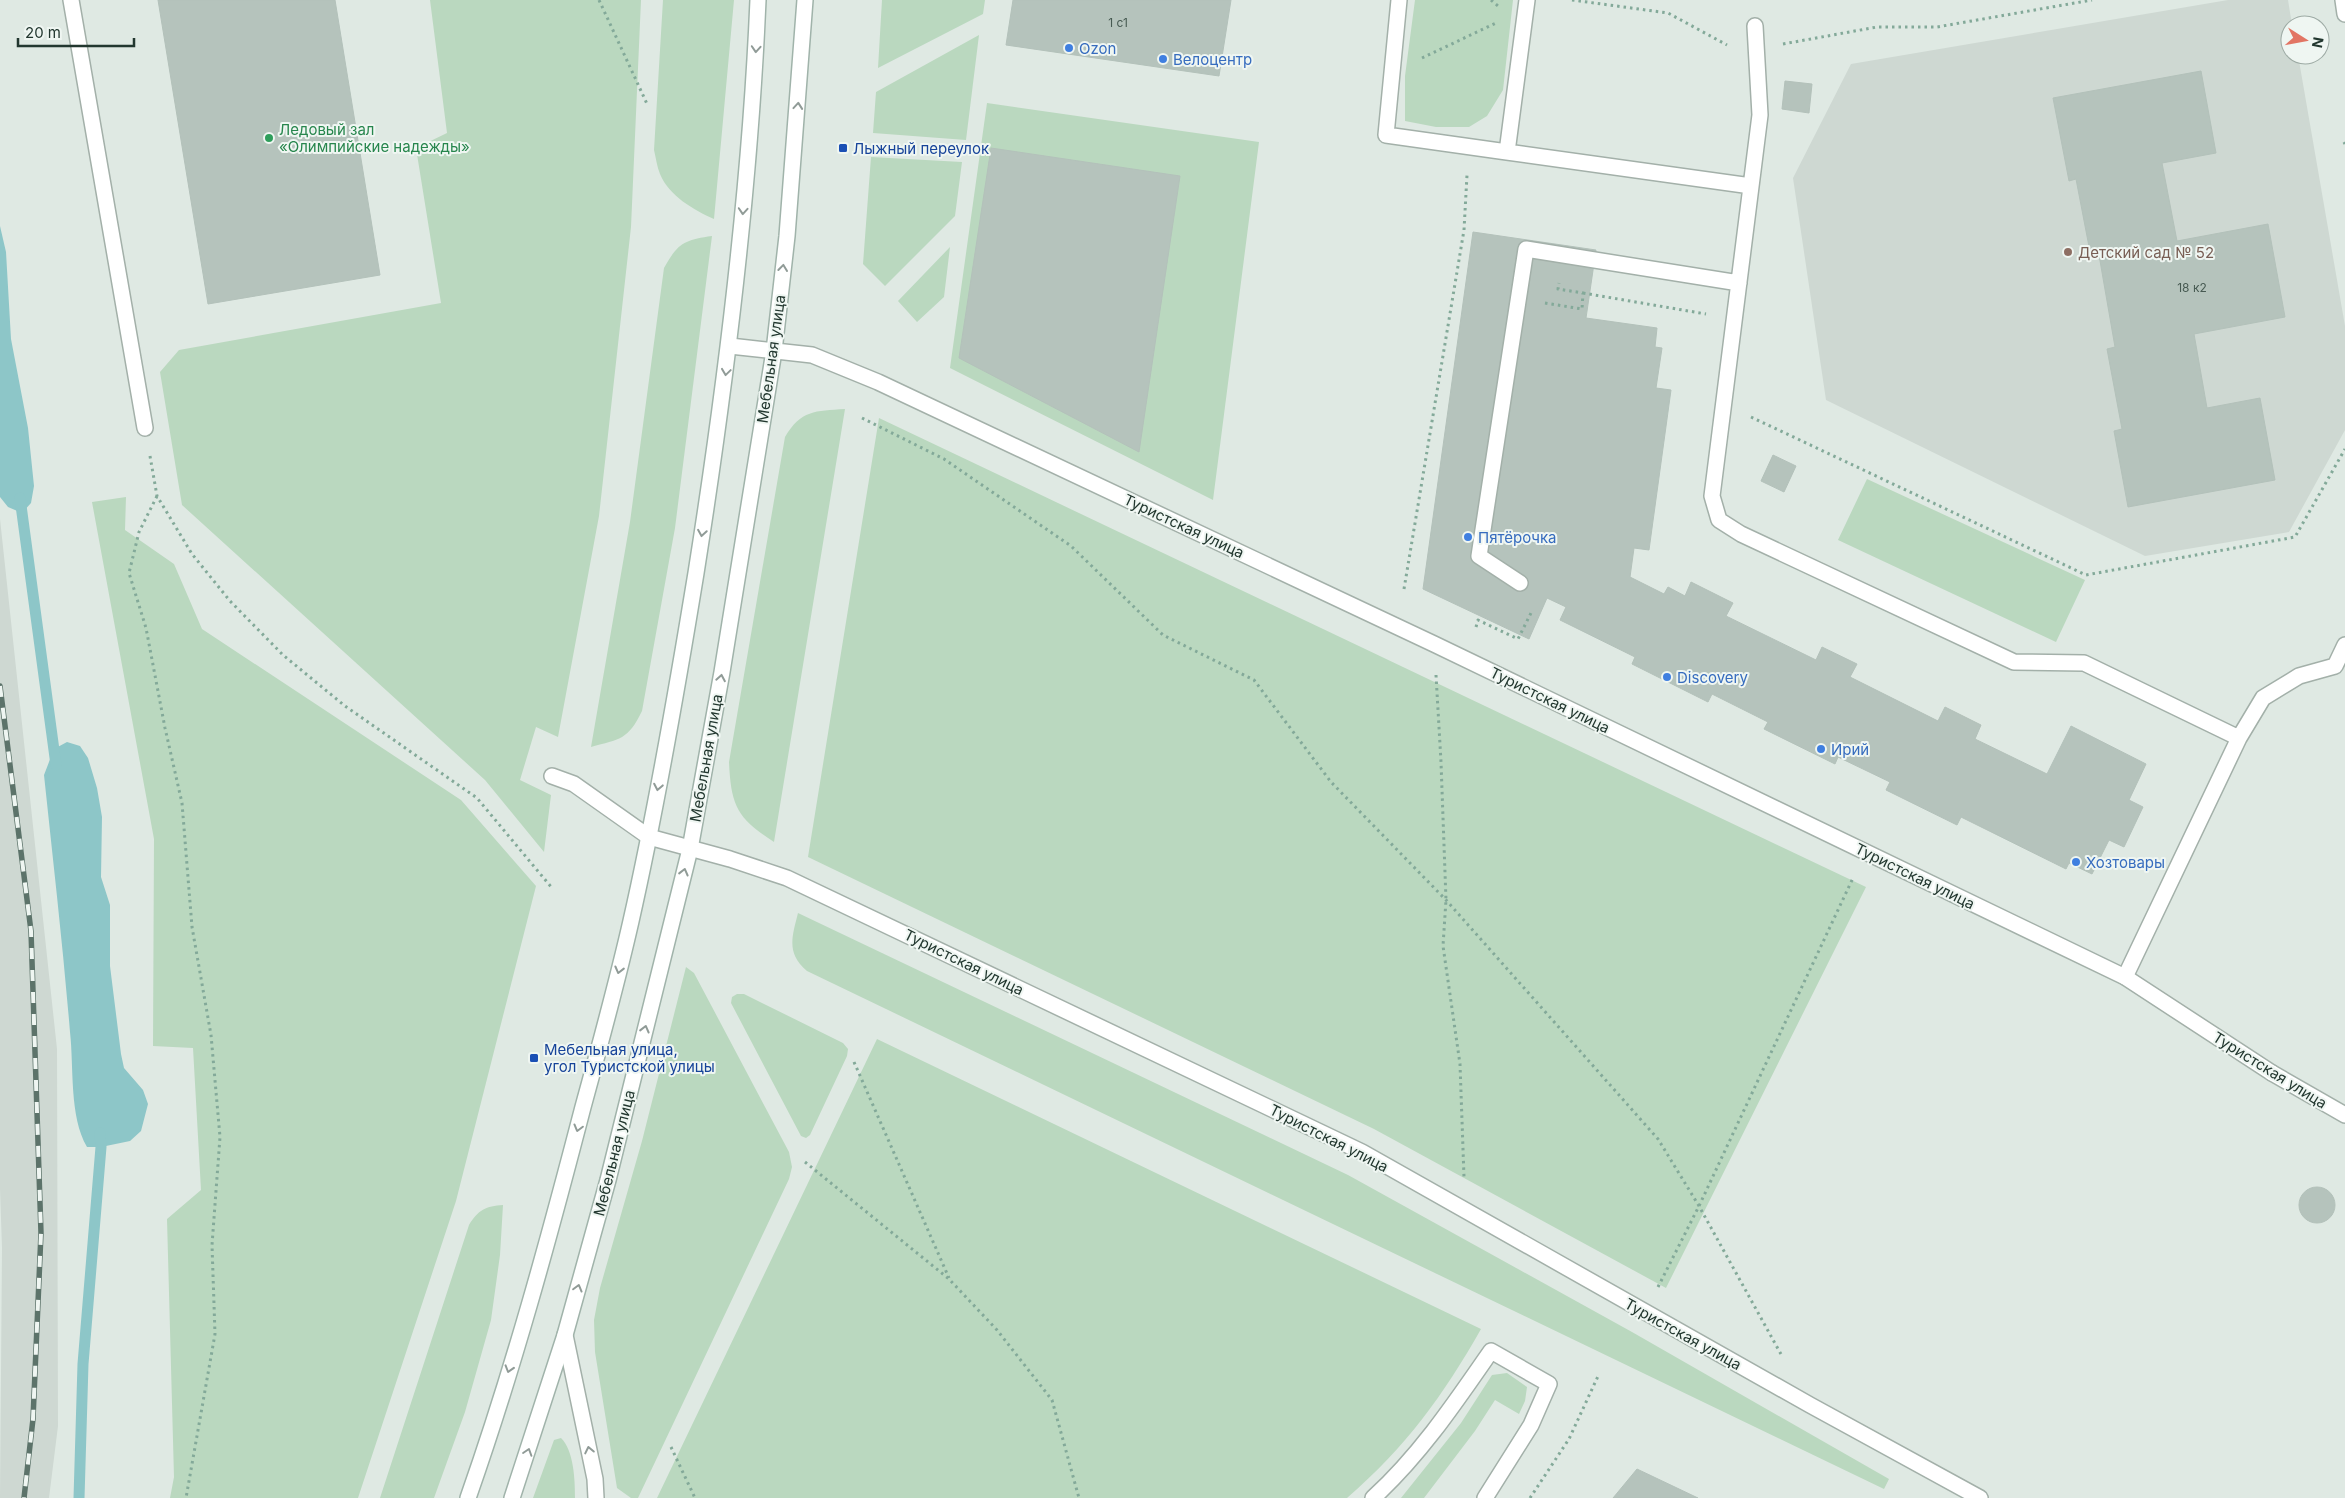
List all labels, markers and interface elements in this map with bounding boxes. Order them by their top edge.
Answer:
scale bar [18,15,134,47]
house number: 1 с1 [1108,15,1128,30]
north arrow [2280,15,2330,65]
text: 20 m [25,23,61,42]
text: N [2309,36,2328,49]
place label: Ozon [1079,39,1116,58]
marker: Ozon [1063,42,1075,54]
one-way arrow [750,45,761,53]
place label: Велоцентр [1173,50,1252,69]
marker: Велоцентр [1157,53,1169,65]
one-way arrow [792,102,803,110]
place label: Ледовый зал «Олимпийские надежды» [279,120,470,156]
marker: Ледовый зал «Олимпийские надежды» [263,132,275,144]
place label: Лыжный переулок [853,139,989,158]
marker: Лыжный переулок [837,142,849,154]
one-way arrow [738,207,749,215]
place label: Детский сад № 52 [2078,243,2214,262]
marker: Детский сад № 52 [2062,246,2074,258]
one-way arrow [777,263,788,271]
house number: 18 к2 [2177,280,2207,295]
street label: Мебельная улица [753,294,789,424]
one-way arrow [721,369,732,377]
street label: Туристская улица [1121,490,1247,562]
place label: Пятёрочка [1478,528,1557,547]
one-way arrow [698,529,708,537]
marker: Пятёрочка [1462,531,1474,543]
street label: Туристская улица [1487,663,1613,737]
place label: Discovery [1677,668,1748,687]
marker: Discovery [1661,671,1673,683]
one-way arrow [715,673,725,682]
street label: Мебельная улица [685,693,727,823]
place label: Ирий [1831,740,1869,759]
marker: Ирий [1815,743,1827,755]
one-way arrow [654,783,664,792]
street label: Туристская улица [1852,839,1978,913]
place label: Хозтовары [2086,853,2165,872]
marker: Хозтовары [2070,856,2082,868]
one-way arrow [678,867,689,876]
street label: Туристская улица [901,925,1027,999]
one-way arrow [614,966,625,975]
one-way arrow [639,1025,650,1034]
street label: Туристская улица [2209,1027,2331,1113]
place label: Мебельная улица, угол Туристской улицы [544,1040,715,1076]
marker: Мебельная улица, угол Туристской улицы [528,1052,540,1064]
street label: Мебельная улица [589,1088,639,1218]
street label: Туристская улица [1266,1100,1392,1176]
one-way arrow [573,1123,584,1132]
one-way arrow [572,1284,583,1293]
street label: Туристская улица [1621,1294,1745,1374]
one-way arrow [505,1365,515,1373]
one-way arrow [584,1445,595,1454]
one-way arrow [522,1448,532,1457]

